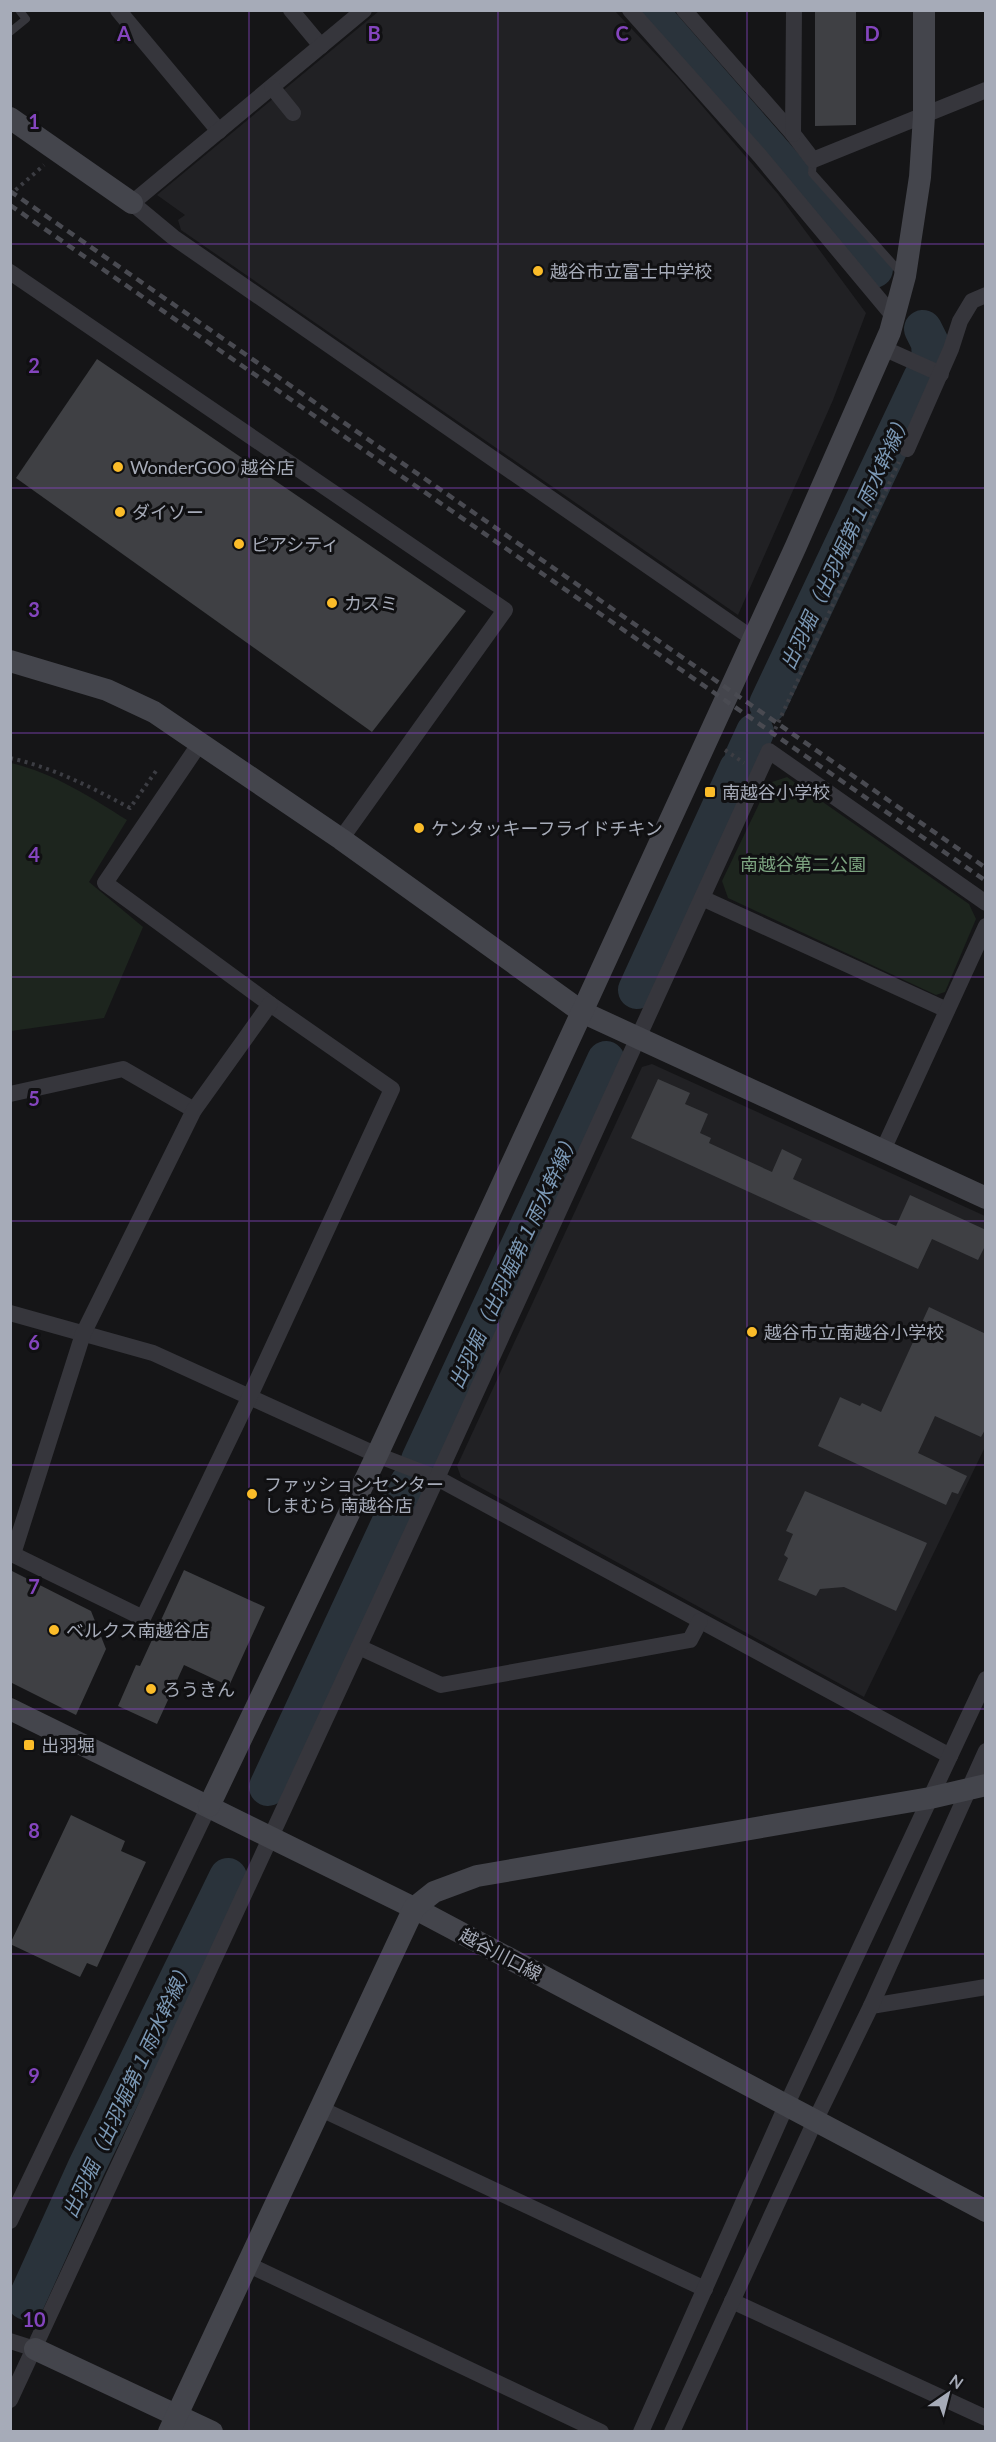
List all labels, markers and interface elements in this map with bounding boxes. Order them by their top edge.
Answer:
text: A [116,21,131,45]
text: B [367,21,381,45]
text: C [615,21,629,45]
text: D [864,21,880,45]
text: 1 [28,109,40,133]
place label: 越谷市立富士中学校 [550,260,712,282]
marker: 越谷市立富士中学校 [531,264,545,278]
text: 2 [28,353,40,377]
water label: 出羽堀（出羽堀第１雨水幹線） [775,409,915,673]
place label: WonderGOO 越谷店 [130,456,295,478]
marker: WonderGOO 越谷店 [111,460,125,474]
place label: ダイソー [132,501,204,523]
marker: ダイソー [113,505,127,519]
place label: ピアシティ [251,533,339,555]
marker: ピアシティ [232,537,246,551]
place label: カスミ [344,592,398,614]
marker: カスミ [325,596,339,610]
text: 3 [28,597,40,621]
place label: 南越谷小学校 [722,781,830,803]
marker: 南越谷小学校 [703,785,717,799]
place label: ケンタッキーフライドチキン [431,817,663,839]
marker: ケンタッキーフライドチキン [412,821,426,835]
text: 4 [28,842,40,866]
park label: 南越谷第二公園 [740,853,866,875]
text: 5 [28,1086,40,1110]
water label: 出羽堀（出羽堀第１雨水幹線） [443,1128,583,1392]
place label: 越谷市立南越谷小学校 [764,1321,944,1343]
marker: 越谷市立南越谷小学校 [745,1325,759,1339]
text: 6 [28,1330,40,1354]
place label: ファッションセンター しまむら 南越谷店 [264,1473,444,1516]
marker: ファッションセンター しまむら 南越谷店 [245,1487,259,1501]
text: 7 [28,1574,40,1598]
place label: ベルクス南越谷店 [66,1619,209,1641]
marker: ベルクス南越谷店 [47,1623,61,1637]
place label: ろうきん [163,1678,235,1700]
marker: ろうきん [144,1682,158,1696]
place label: 出羽堀 [41,1734,95,1756]
marker: 出羽堀 [22,1738,36,1752]
text: 8 [28,1818,40,1842]
street label: 越谷川口線 [456,1923,546,1985]
water label: 出羽堀（出羽堀第１雨水幹線） [57,1957,197,2221]
text: 9 [28,2063,40,2087]
text: 10 [22,2307,46,2331]
north arrow [918,2364,978,2424]
text: N [946,2370,967,2393]

